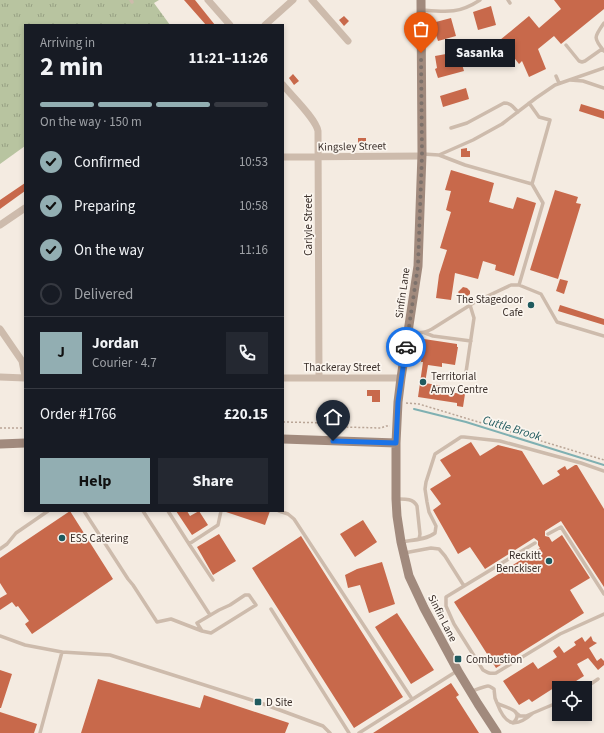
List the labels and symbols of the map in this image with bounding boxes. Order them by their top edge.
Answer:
pin [404,12,438,53]
callout: Sasanka [445,39,515,67]
street label: Kingsley Street [318,138,387,155]
street label: Carlyle Street [301,194,316,256]
street label: Sinfin Lane [392,266,414,319]
place label: The Stagedoor Cafe [456,292,524,320]
marker: The Stagedoor Cafe [526,300,536,310]
courier [386,327,426,367]
street label: Thackeray Street [303,360,381,375]
place label: Territorial Army Centre [431,369,488,397]
marker: Territorial Army Centre [418,377,428,387]
pin [316,400,350,441]
water label: Cuttle Brook [480,412,544,446]
place label: ESS Catering [70,531,129,546]
marker: ESS Catering [57,533,67,543]
place label: Reckitt Benckiser [496,548,541,576]
marker: Reckitt Benckiser [544,556,554,566]
street label: Sinfin Lane [424,592,461,645]
place label: Combustion [466,652,522,667]
marker: Combustion [453,654,463,664]
place label: D Site [266,695,293,710]
marker: D Site [253,697,263,707]

